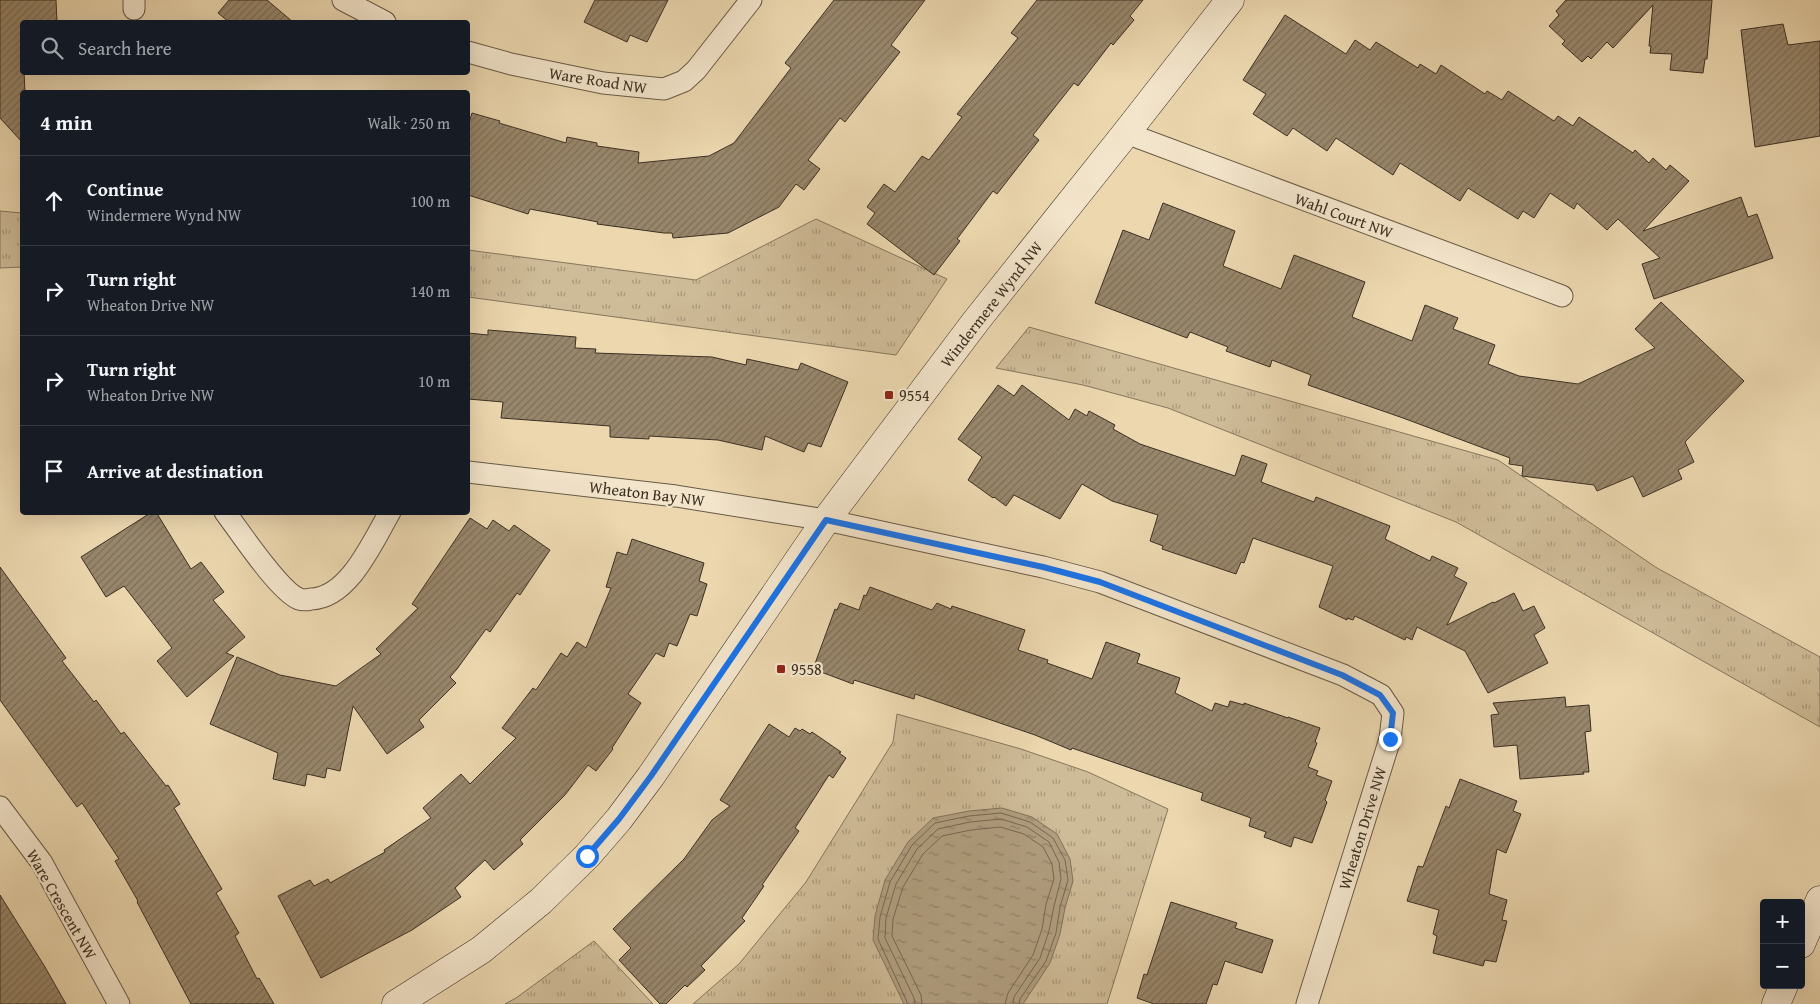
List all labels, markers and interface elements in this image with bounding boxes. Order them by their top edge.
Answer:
search box [20,20,470,75]
icon: search [38,34,66,62]
text: Search here [78,34,172,62]
street label: Ware Road NW [547,60,649,100]
text: 4 min [40,107,92,138]
text: Walk · 250 m [367,111,450,135]
text: Continue [87,175,164,203]
street label: Wahl Court NW [1292,186,1397,244]
icon: ahead [40,187,68,215]
text: 100 m [410,189,450,213]
text: Windermere Wynd NW [87,203,241,227]
street label: Windermere Wynd NW [934,235,1048,372]
text: Turn right [87,265,176,293]
icon: right [40,277,68,305]
text: 140 m [410,279,450,303]
text: Wheaton Drive NW [87,293,214,317]
text: Turn right [87,355,176,383]
icon: right [40,367,68,395]
text: 10 m [418,369,450,393]
text: Wheaton Drive NW [87,383,214,407]
place label: 9554 [899,383,930,407]
marker: 9554 [883,389,895,401]
icon: arrive [40,457,68,485]
text: Arrive at destination [87,457,263,485]
street label: Wheaton Bay NW [588,474,707,512]
place label: 9558 [791,657,822,681]
marker: 9558 [775,663,787,675]
route end [1379,728,1402,751]
street label: Wheaton Drive NW [1332,763,1392,892]
street label: Ware Crescent NW [21,844,104,964]
route start [576,845,599,868]
map controls [1760,899,1805,989]
button: + [1760,899,1805,944]
button: − [1760,944,1805,989]

